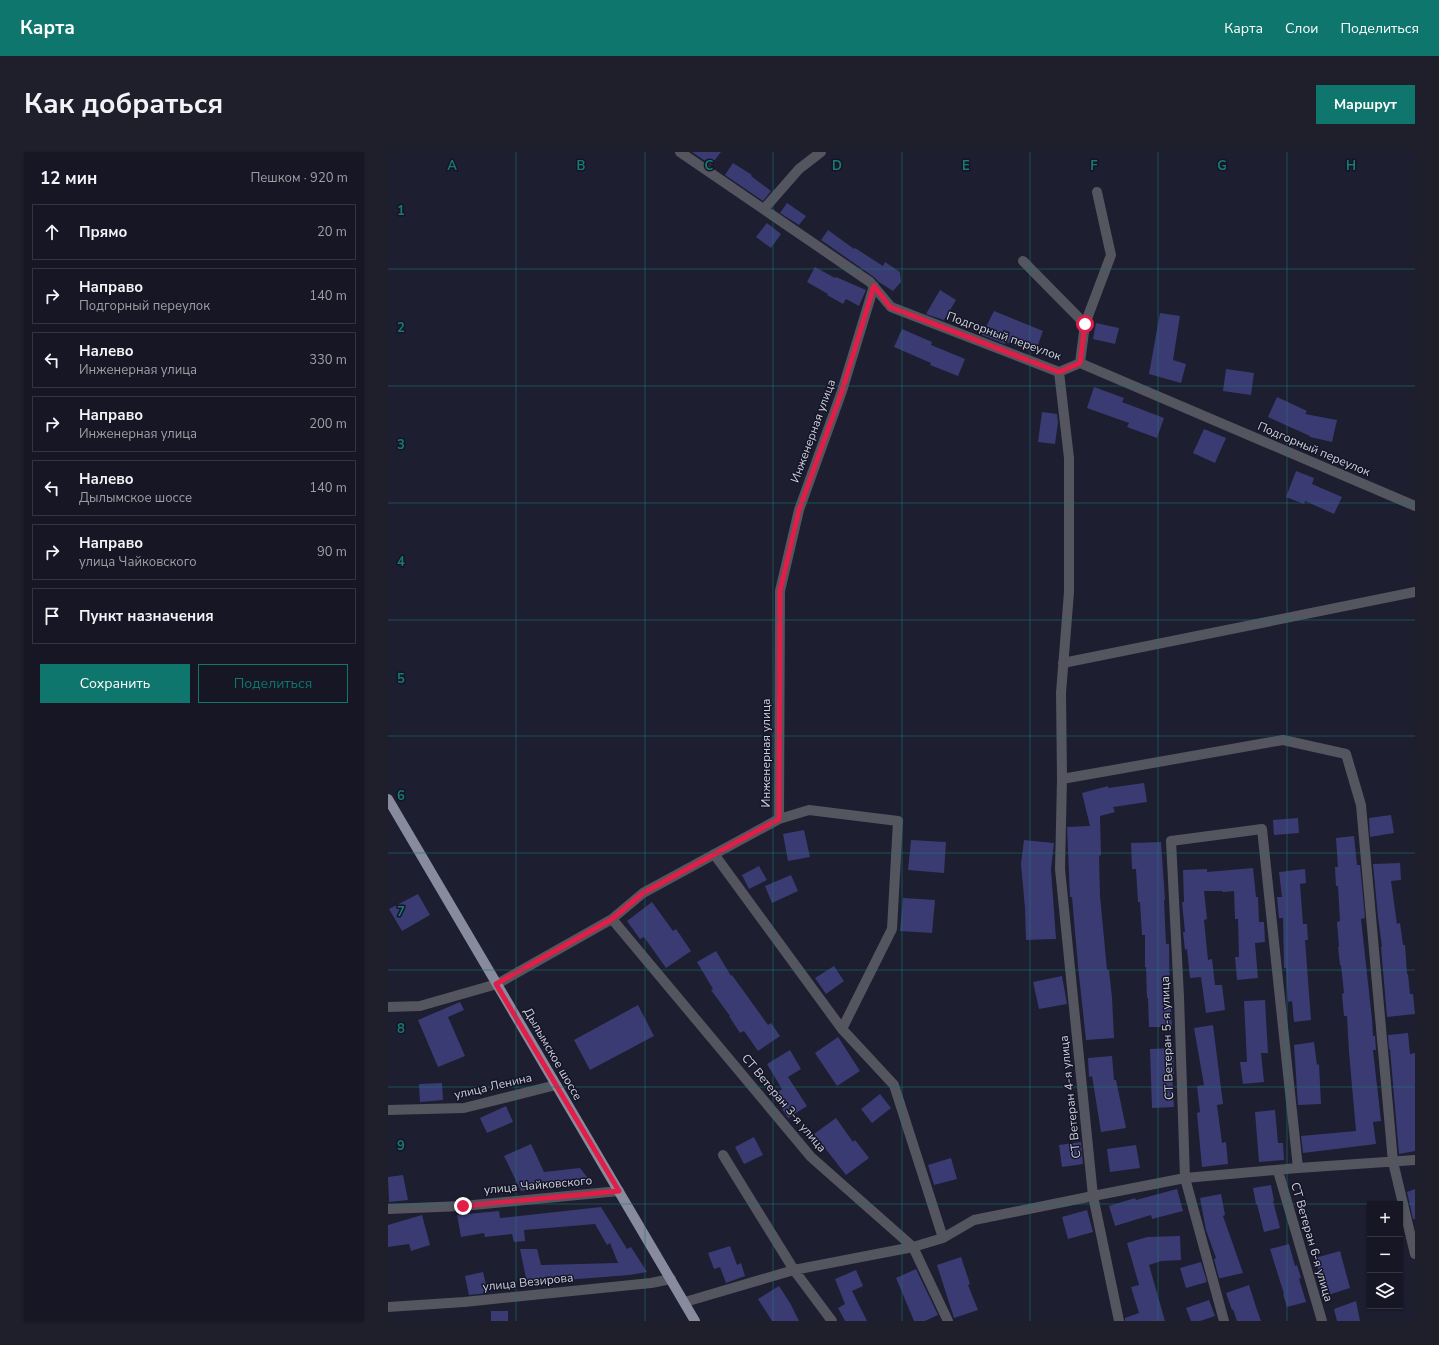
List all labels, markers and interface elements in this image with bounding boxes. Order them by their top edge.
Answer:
text: Карта [20,15,75,41]
text: Карта [1224,19,1263,38]
text: Слои [1285,19,1319,38]
text: Поделиться [1341,19,1419,38]
text: Как добраться [24,85,223,123]
button: Маршрут [1316,85,1415,124]
text: A [447,157,457,175]
text: B [577,157,586,175]
text: C [705,157,714,175]
text: D [832,157,842,175]
text: E [962,157,970,175]
text: F [1090,157,1098,175]
text: G [1217,157,1227,175]
text: H [1346,157,1356,175]
text: 12 мин [40,167,97,190]
text: Пешком · 920 m [250,169,348,187]
text: 1 [397,202,405,220]
icon: ahead [41,221,63,243]
text: Прямо [79,222,127,242]
text: 20 m [317,223,347,241]
text: Направо [79,277,143,297]
icon: right [41,285,63,307]
text: 140 m [309,287,347,305]
text: Подгорный переулок [79,297,210,315]
street label: Подгорный переулок [944,308,1064,364]
route start [1076,315,1094,333]
text: 2 [397,319,405,337]
text: Налево [79,341,134,361]
icon: left [41,349,63,371]
text: 330 m [309,351,347,369]
text: Инженерная улица [79,361,197,379]
street label: Инженерная улица [787,377,839,485]
text: Направо [79,405,143,425]
icon: right [41,413,63,435]
text: 200 m [309,415,347,433]
street label: Подгорный переулок [1255,418,1373,480]
text: Инженерная улица [79,425,197,443]
text: 3 [397,436,405,454]
text: Налево [79,469,134,489]
icon: left [41,477,63,499]
text: 140 m [309,479,347,497]
text: Дылымское шоссе [79,489,192,507]
text: Направо [79,533,143,553]
icon: right [41,541,63,563]
text: 90 m [317,543,347,561]
text: улица Чайковского [79,553,197,571]
text: 4 [397,553,405,571]
icon: arrive [41,605,63,627]
text: Пункт назначения [79,606,214,626]
button: Сохранить [40,664,190,703]
button: Поделиться [198,664,348,703]
text: 5 [397,670,405,688]
street label: Инженерная улица [758,698,774,808]
text: 6 [397,787,405,805]
text: 7 [397,903,405,921]
street label: СТ Ветеран 5-я улица [1157,976,1177,1100]
street label: Дылымское шоссе [520,1005,586,1103]
text: 8 [397,1020,405,1038]
street label: СТ Ветеран 4-я улица [1056,1035,1084,1159]
street label: СТ Ветеран 3-я улица [738,1050,830,1156]
street label: улица Ленина [452,1069,534,1103]
text: 9 [397,1137,405,1155]
street label: улица Чайковского [483,1172,593,1198]
street label: СТ Ветеран 6-я улица [1287,1180,1337,1304]
route end [454,1197,472,1215]
map controls [1367,1201,1403,1309]
button: + [1367,1201,1403,1237]
button: − [1367,1237,1403,1273]
street label: улица Везирова [482,1269,574,1295]
button: layers [1367,1273,1403,1309]

